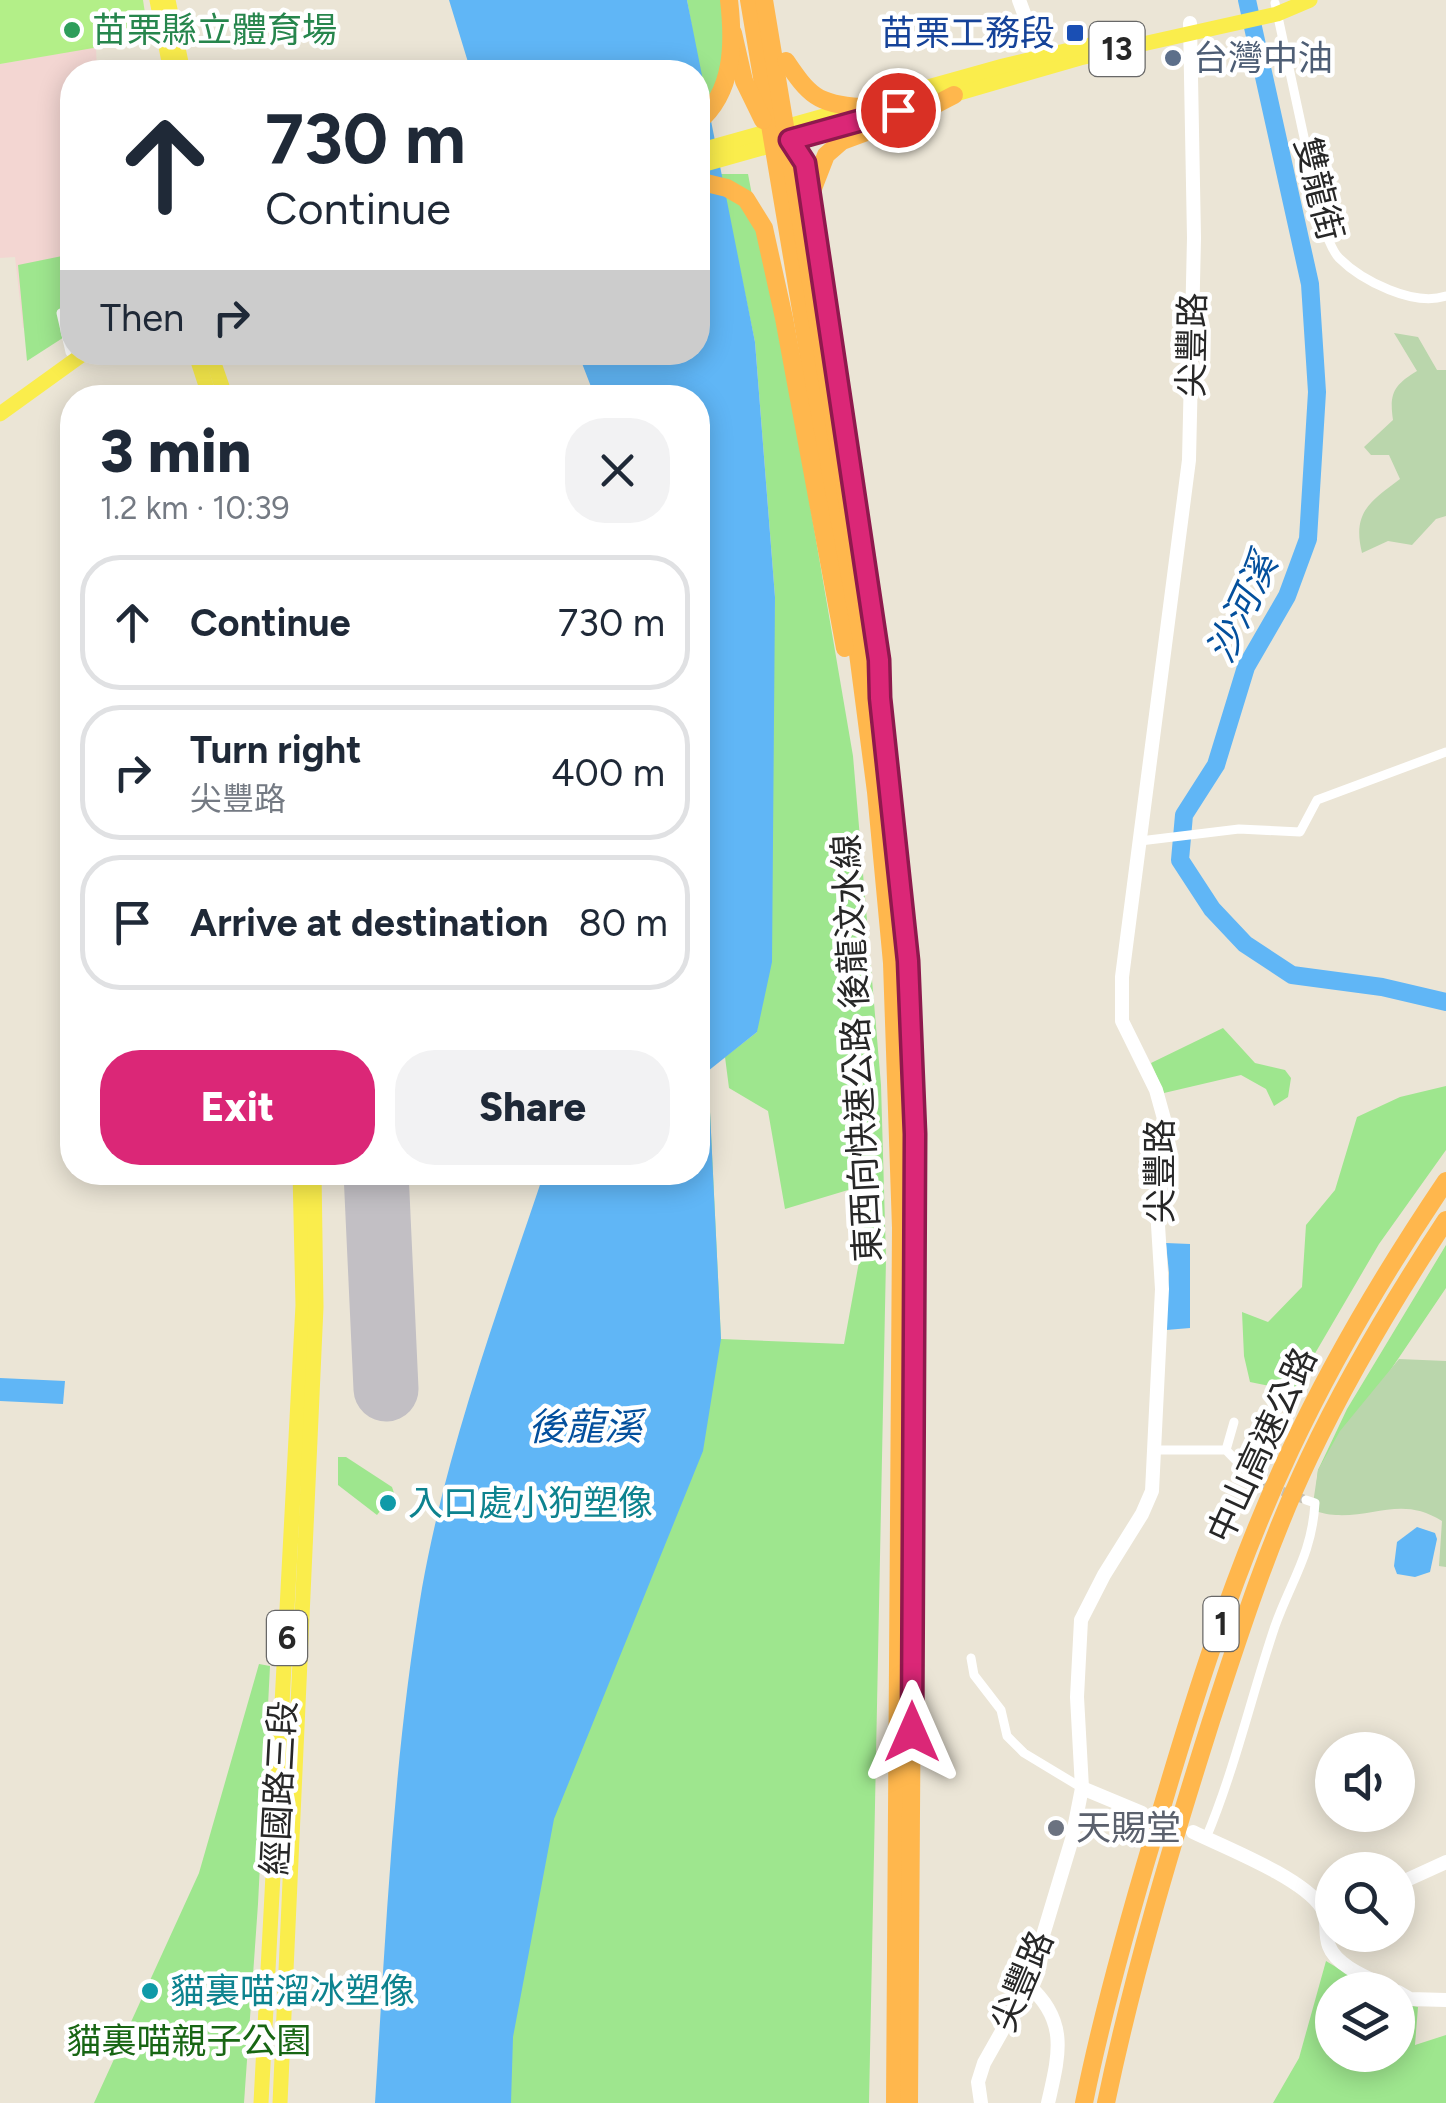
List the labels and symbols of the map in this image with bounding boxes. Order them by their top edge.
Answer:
place label: 苗栗縣立體育場 [92,9,337,51]
place label: 苗栗工務段 [880,12,1055,54]
marker: 苗栗縣立體育場 [61,19,83,41]
marker: 苗栗工務段 [1064,22,1086,44]
road number: 13 [1090,22,1144,76]
place label: 台灣中油 [1193,37,1333,79]
marker: 台灣中油 [1162,47,1184,69]
pin [856,68,941,153]
street label: 雙龍街 [1286,133,1352,245]
street label: 尖豐路 [1170,292,1214,398]
water label: 沙河溪 [1197,542,1289,669]
street label: 東西向快速公路 後龍汶水線 [825,833,889,1263]
street label: 尖豐路 [1139,1118,1181,1224]
street label: 中山高速公路 [1199,1341,1325,1549]
water label: 後龍溪 [528,1404,647,1450]
place label: 入口處小狗塑像 [408,1482,653,1524]
marker: 入口處小狗塑像 [377,1492,399,1514]
road number: 1 [1204,1597,1238,1651]
road number: 6 [267,1611,307,1665]
position arrow [860,1680,964,1784]
street label: 經國路三段 [253,1700,305,1876]
place label: 天賜堂 [1076,1807,1181,1849]
marker: 天賜堂 [1045,1817,1067,1839]
street label: 尖豐路 [982,1924,1062,2038]
place label: 貓裏喵溜冰塑像 [170,1970,415,2012]
marker: 貓裏喵溜冰塑像 [139,1980,161,2002]
park label: 貓裏喵親子公園 [66,2020,312,2062]

